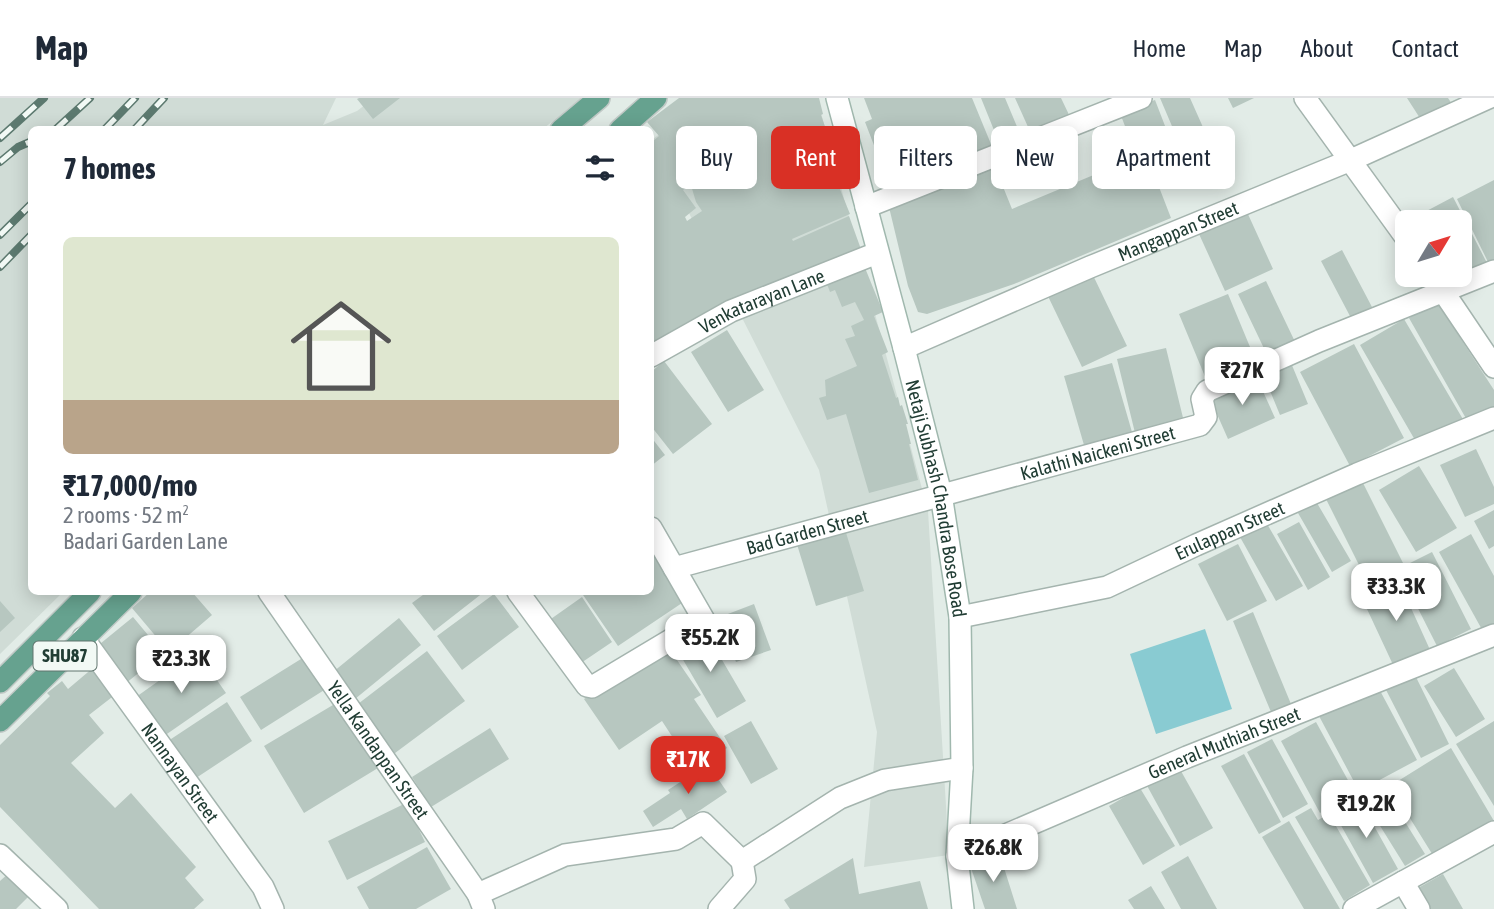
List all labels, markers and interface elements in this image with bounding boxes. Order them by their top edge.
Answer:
text: Map [35,29,88,67]
text: Home [1132,35,1186,62]
text: Map [1224,35,1262,62]
text: About [1300,35,1353,62]
text: Contact [1391,35,1459,62]
chip: Buy [676,126,757,189]
chip: Rent [771,126,860,189]
chip: Filters [874,126,977,189]
chip: New [991,126,1078,189]
chip: Apartment [1092,126,1235,189]
icon: filters [581,149,619,187]
text: 7 homes [63,151,156,185]
street label: Mangappan Street [1115,196,1241,265]
north arrow [1395,210,1472,287]
map controls [1395,210,1472,287]
street label: Venkatarayan Lane [695,264,828,338]
icon: home [278,283,404,409]
pin: ₹27K [1201,348,1283,407]
text: ₹27K [1221,357,1263,383]
street label: Netaji Subhash Chandra Bose Road [901,377,971,619]
street label: Kalathi Naickeni Street [1018,421,1177,484]
text: ₹17,000/mo [63,468,198,502]
street label: Erulappan Street [1171,497,1288,564]
text: 2 rooms · 52 m² [63,502,189,528]
street label: Bad Garden Street [744,505,870,559]
text: Badari Garden Lane [63,528,228,554]
pin: ₹33.3K [1339,564,1453,623]
text: ₹33.3K [1367,573,1425,599]
pin: ₹55.2K [653,614,767,674]
text: ₹55.2K [681,624,739,650]
pin: ₹23.3K [124,636,238,695]
road number: SHU87 [34,642,96,670]
text: ₹23.3K [152,645,210,671]
street label: Yella Kandappan Street [323,677,434,823]
street label: General Muthiah Street [1145,702,1303,783]
street label: Nannayan Street [137,719,224,827]
pin: ₹17K [647,736,729,796]
text: ₹17K [667,746,709,772]
pin: ₹19.2K [1309,780,1423,840]
text: ₹19.2K [1337,790,1395,816]
pin: ₹26.8K [936,824,1050,884]
text: ₹26.8K [964,834,1022,860]

